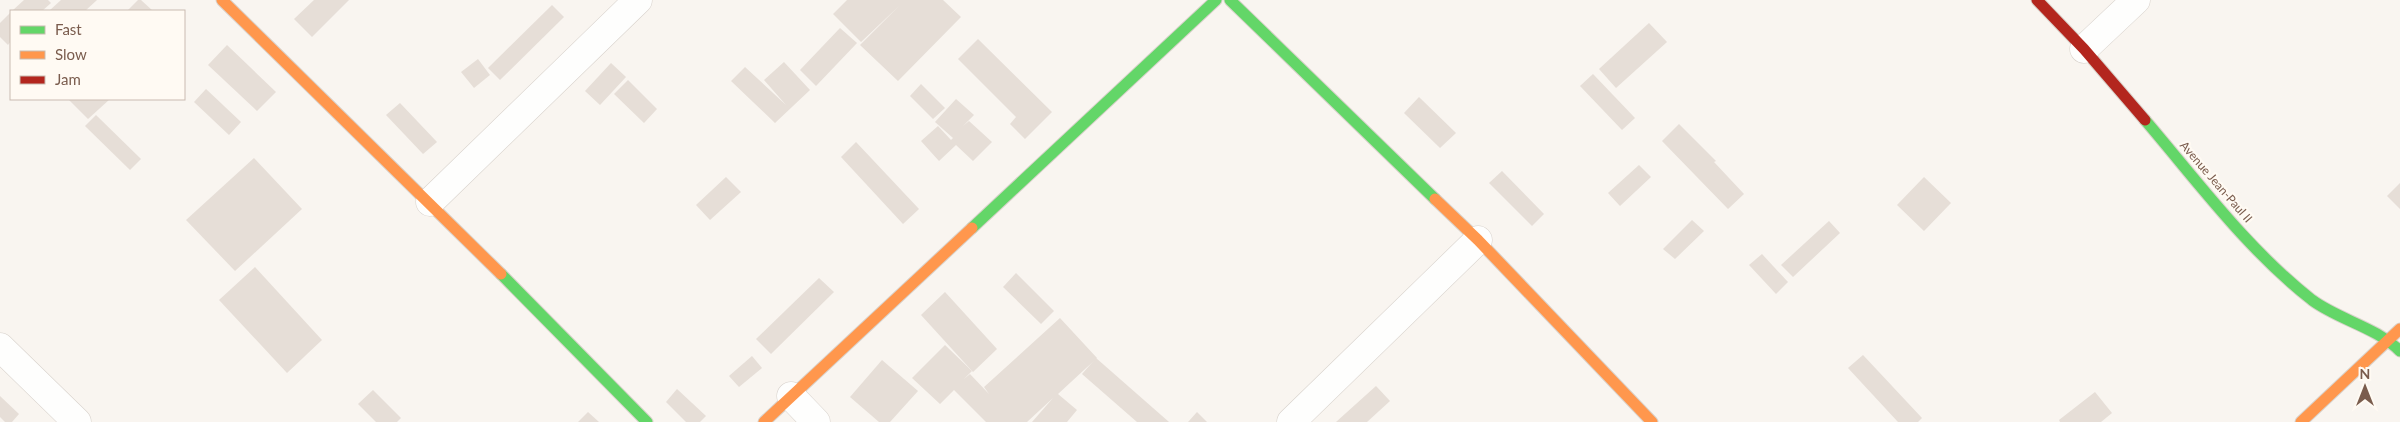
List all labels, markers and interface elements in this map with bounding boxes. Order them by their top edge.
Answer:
legend [10,10,185,100]
text: Fast [55,20,82,38]
text: Slow [55,45,87,63]
text: Jam [55,70,81,88]
street label: Avenue Jean-Paul II [2177,138,2256,225]
north arrow [2340,362,2390,412]
text: N [2360,365,2370,382]

